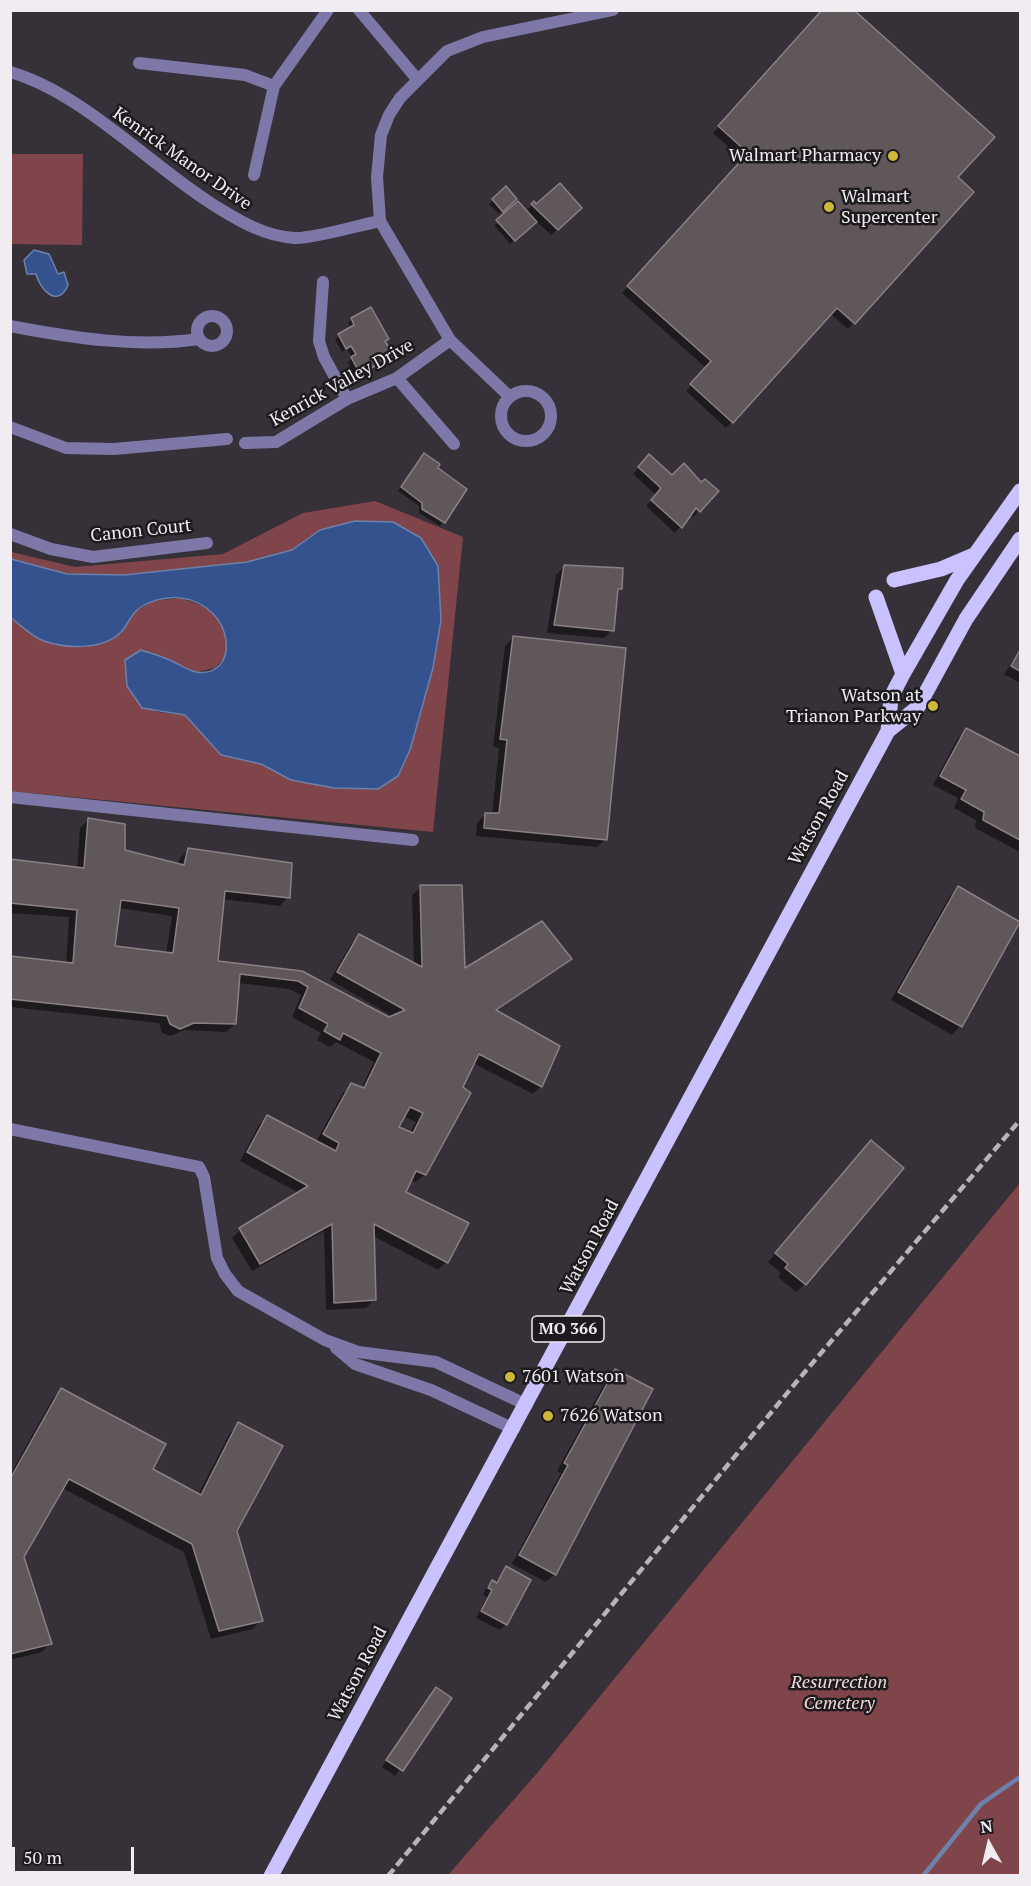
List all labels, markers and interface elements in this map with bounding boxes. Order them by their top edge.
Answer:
street label: Kenrick Manor Drive [108,103,256,215]
place label: Walmart Pharmacy [729,145,881,167]
marker: Walmart Pharmacy [886,149,900,163]
place label: Walmart Supercenter [841,186,938,228]
marker: Walmart Supercenter [822,200,836,214]
street label: Kenrick Valley Drive [266,335,418,431]
street label: Canon Court [89,515,193,547]
place label: Watson at Trianon Parkway [786,685,921,728]
marker: Watson at Trianon Parkway [926,699,940,713]
street label: Watson Road [784,767,854,869]
street label: Watson Road [556,1196,624,1298]
road number: MO 366 [532,1316,604,1342]
place label: 7601 Watson [522,1366,625,1388]
marker: 7601 Watson [503,1370,517,1384]
place label: 7626 Watson [560,1405,663,1427]
marker: 7626 Watson [541,1409,555,1423]
street label: Watson Road [324,1623,392,1725]
park label: Resurrection Cemetery [791,1672,887,1714]
north arrow [959,1814,1019,1874]
text: N [979,1814,994,1838]
scale bar [15,1835,136,1873]
text: 50 m [23,1845,62,1869]

